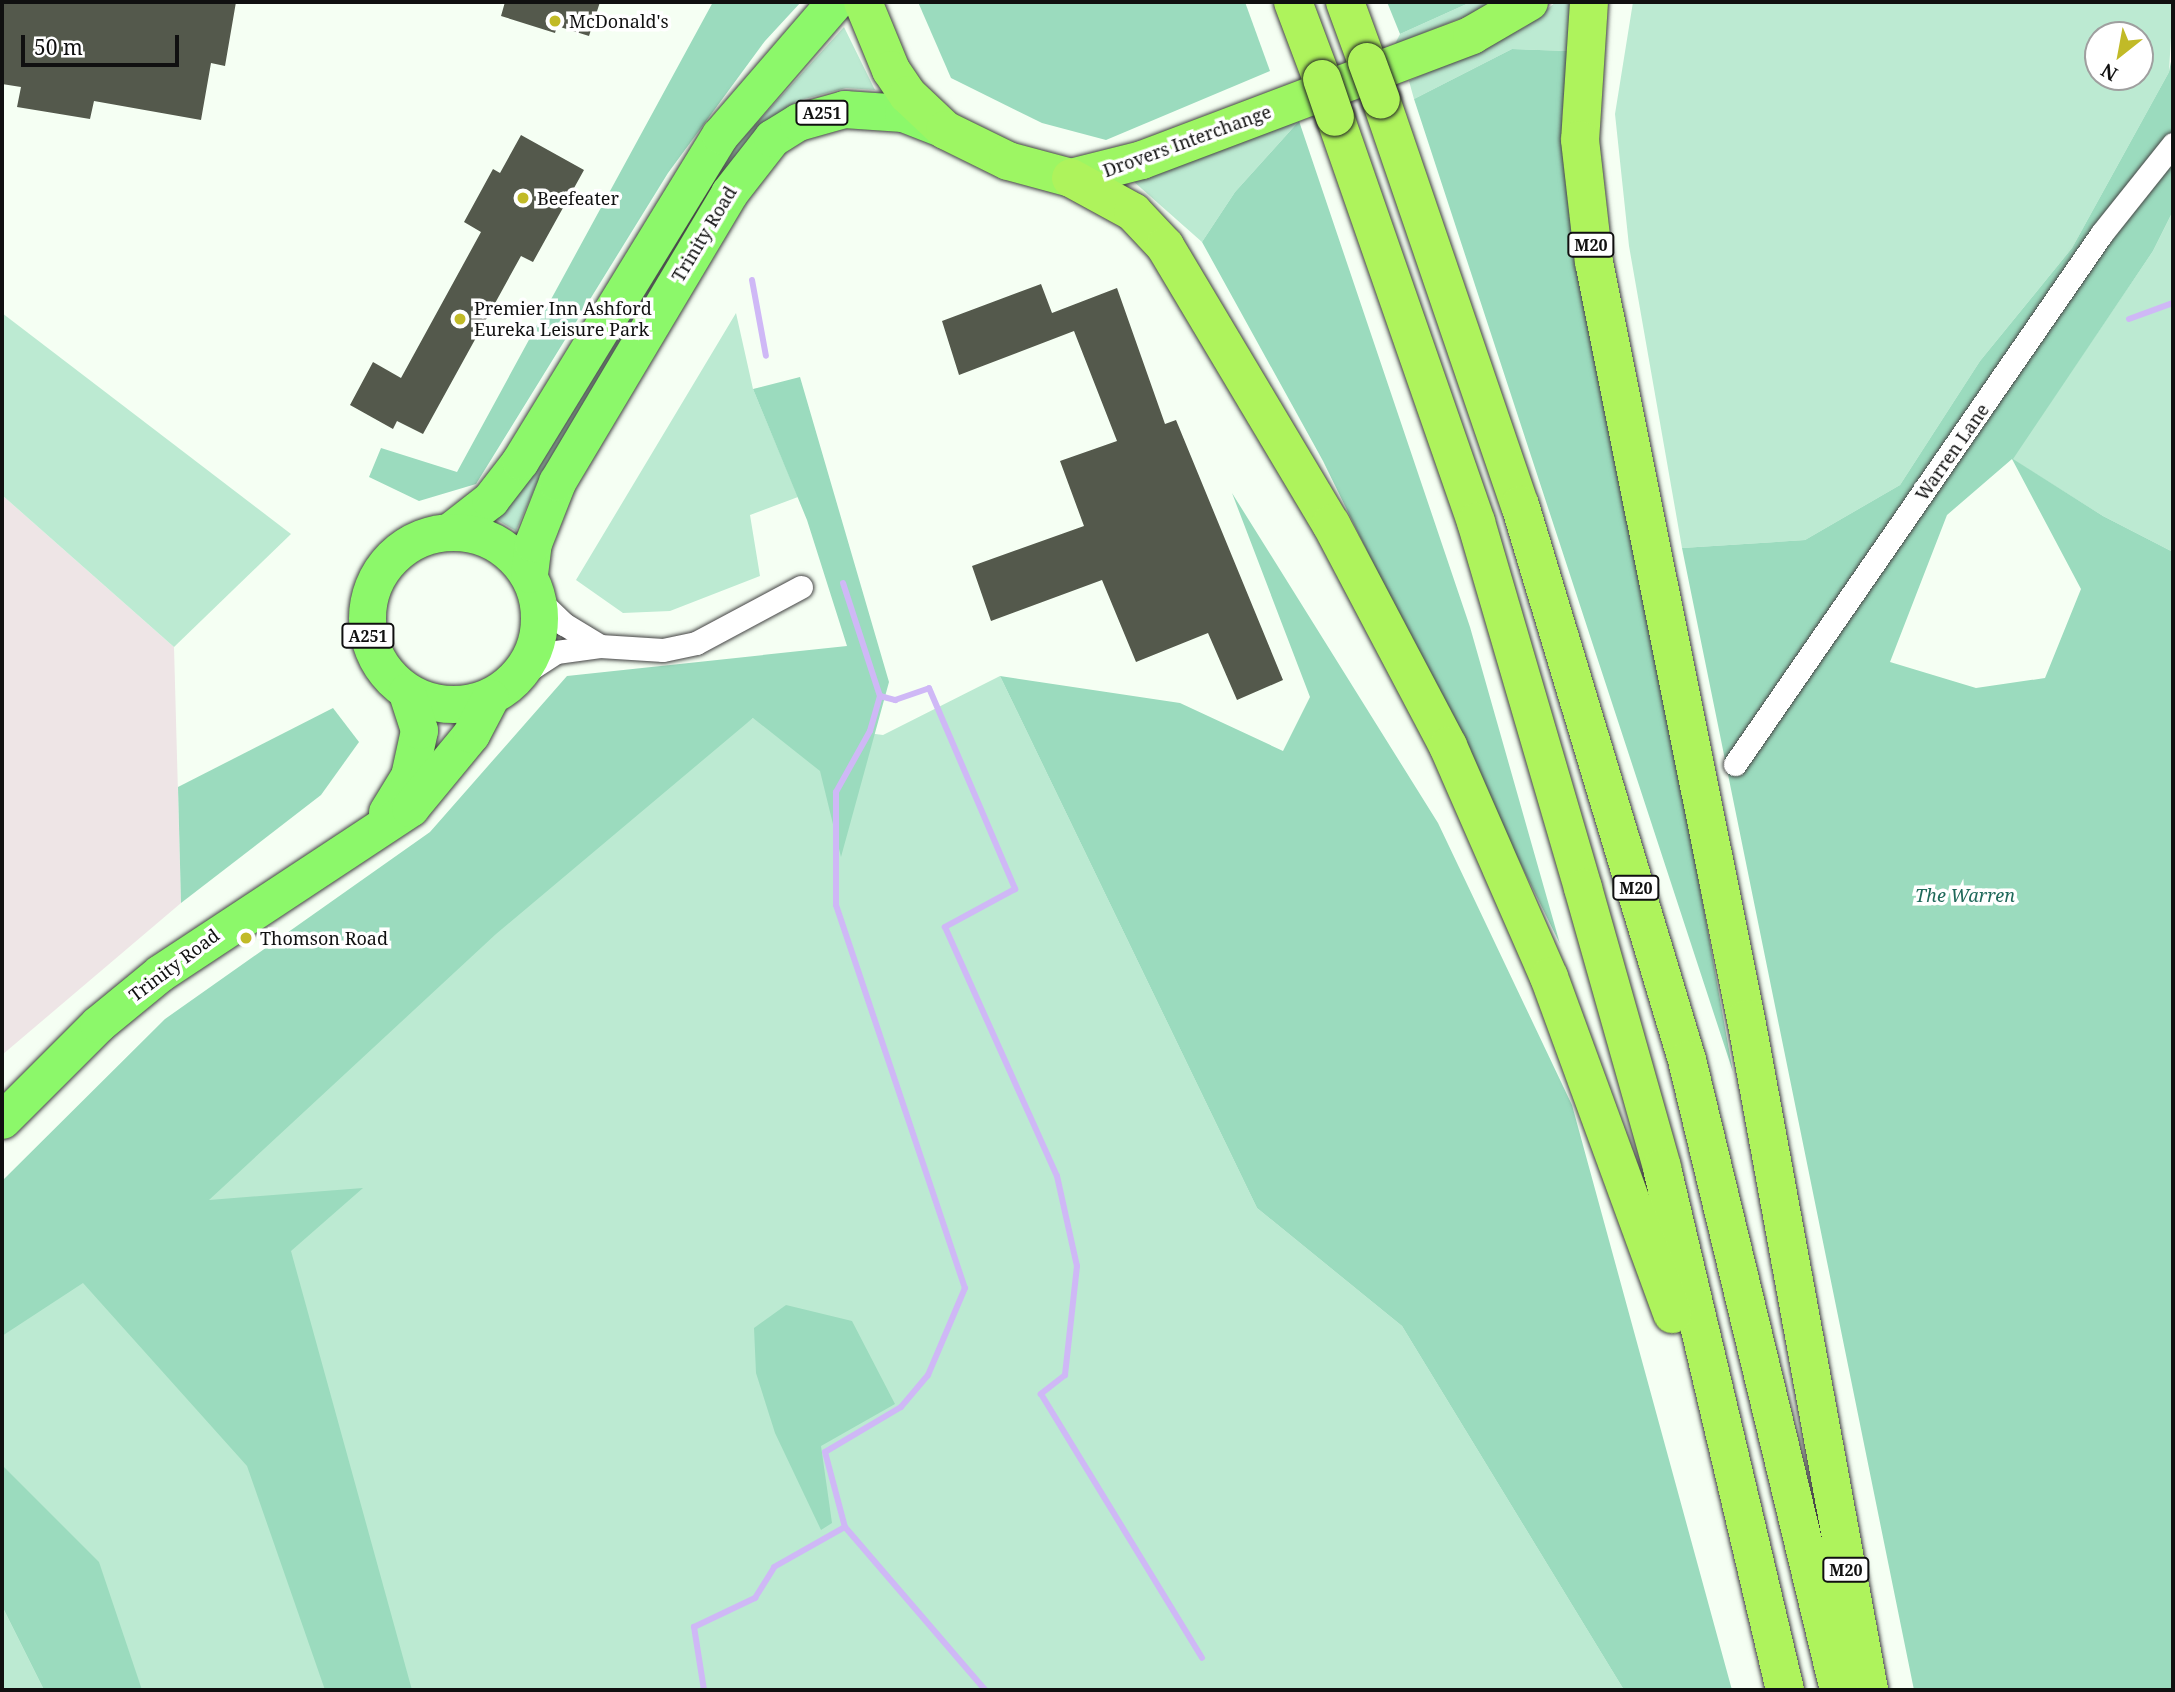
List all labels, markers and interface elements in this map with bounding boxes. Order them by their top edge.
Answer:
place label: McDonald's [569,10,669,32]
marker: McDonald's [547,13,563,29]
scale bar [24,21,182,65]
north arrow [2084,21,2154,91]
text: 50 m [34,33,83,61]
text: N [2096,57,2122,87]
road number: A251 [794,100,850,125]
street label: Drovers Interchange [1100,101,1274,181]
street label: Trinity Road [667,182,741,286]
place label: Beefeater [537,187,619,209]
marker: Beefeater [515,190,531,206]
road number: M20 [1566,232,1616,258]
place label: Premier Inn Ashford Eureka Leisure Park [474,298,652,340]
marker: Premier Inn Ashford Eureka Leisure Park [452,311,468,327]
street label: Warren Lane [1911,399,1993,505]
road number: A251 [340,624,396,649]
road number: M20 [1612,876,1660,900]
park label: The Warren [1915,884,2015,906]
street label: Trinity Road [125,924,223,1006]
place label: Thomson Road [260,927,388,949]
marker: Thomson Road [238,930,254,946]
road number: M20 [1822,1558,1870,1582]

